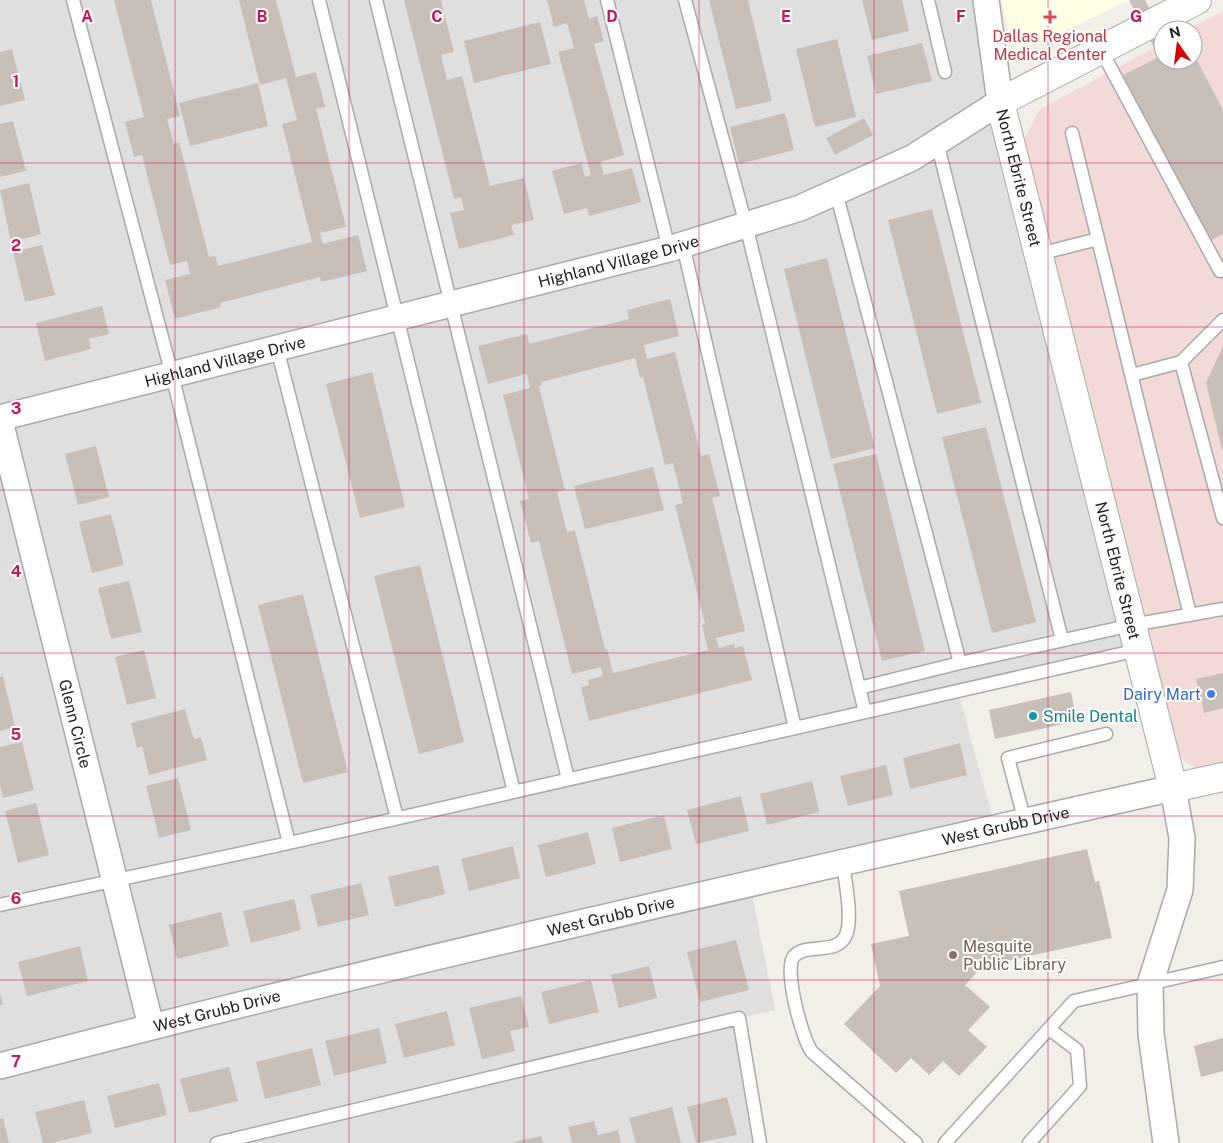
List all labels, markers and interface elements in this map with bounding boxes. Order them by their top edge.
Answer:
text: A [81,7,93,26]
text: B [257,7,268,26]
text: C [431,7,443,26]
text: D [606,7,618,26]
text: E [781,7,791,26]
text: F [956,7,966,26]
text: G [1130,7,1142,26]
marker: Dallas Regional Medical Center [1043,10,1057,24]
north arrow [1153,20,1203,70]
text: N [1168,23,1182,41]
place label: Dallas Regional Medical Center [992,27,1108,64]
text: 1 [13,72,19,91]
street label: North Ebrite Street [992,107,1045,249]
street label: Highland Village Drive [536,231,701,292]
text: 2 [11,236,21,255]
street label: Highland Village Drive [143,332,308,391]
text: 3 [11,399,21,418]
street label: North Ebrite Street [1091,500,1144,642]
text: 4 [11,562,22,581]
street label: Glenn Circle [55,677,95,770]
place label: Dairy Mart [1123,685,1201,704]
marker: Dairy Mart [1205,688,1217,700]
place label: Smile Dental [1043,707,1138,726]
marker: Smile Dental [1027,710,1039,722]
text: 5 [11,725,22,744]
street label: West Grubb Drive [940,803,1071,850]
text: 6 [11,889,21,908]
street label: West Grubb Drive [545,892,676,940]
place label: Mesquite Public Library [963,937,1066,974]
marker: Mesquite Public Library [947,949,959,961]
street label: West Grubb Drive [152,986,283,1036]
text: 7 [11,1052,21,1071]

